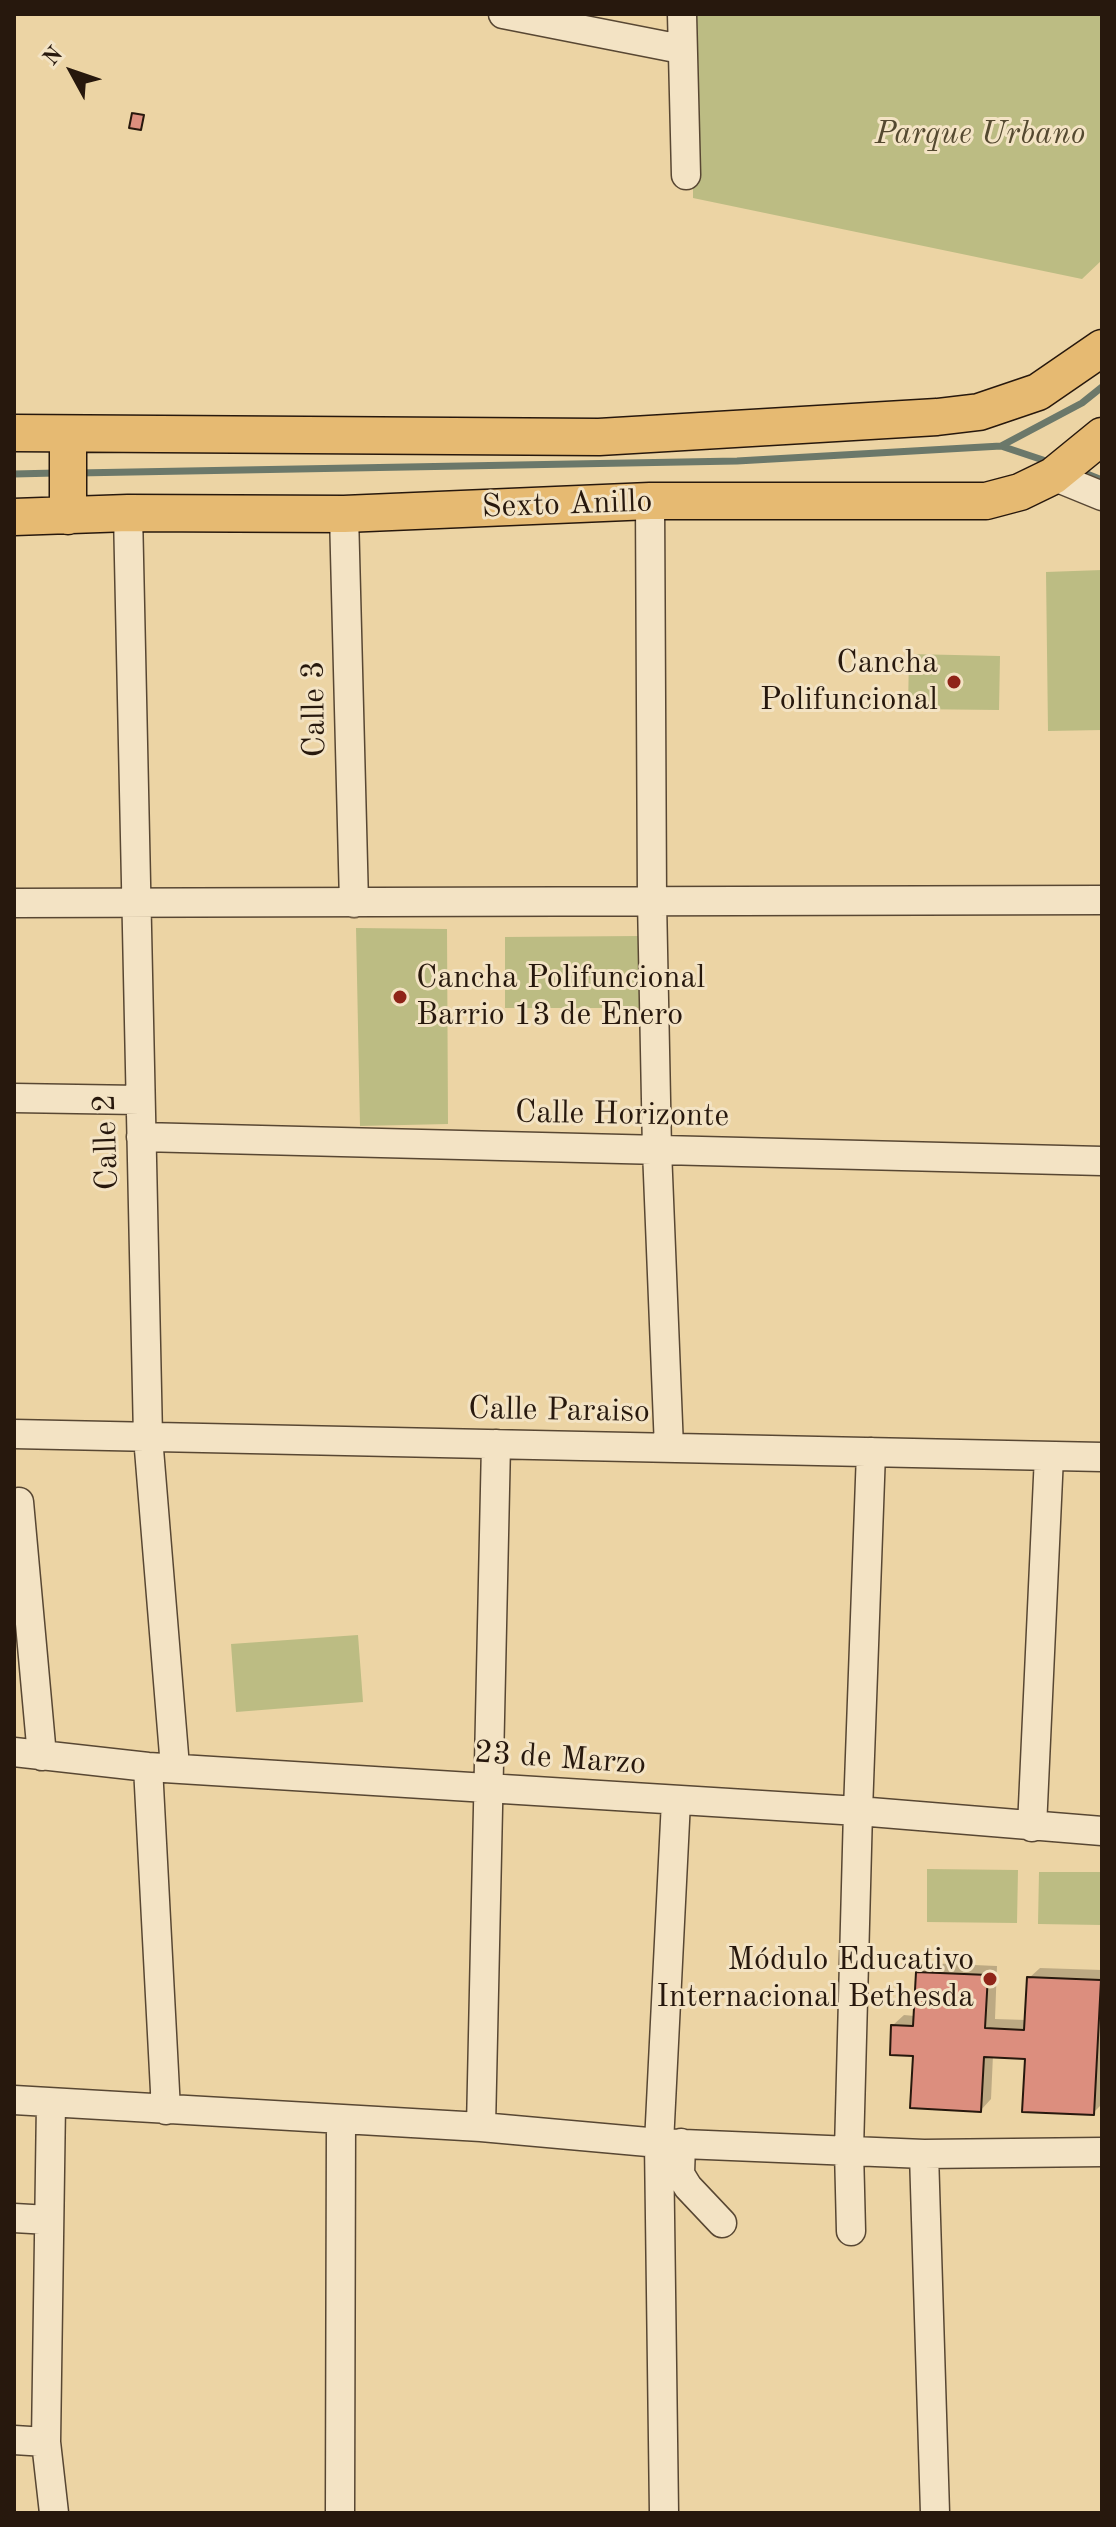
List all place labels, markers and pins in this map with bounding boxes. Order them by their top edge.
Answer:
place label: Cancha Polifuncional [760,645,938,720]
marker: Cancha Polifuncional [945,673,963,691]
place label: Cancha Polifuncional Barrio 13 de Enero [416,960,705,1035]
marker: Cancha Polifuncional Barrio 13 de Enero [391,988,409,1006]
place label: Módulo Educativo Internacional Bethesda [656,1942,974,2017]
marker: Módulo Educativo Internacional Bethesda [981,1970,999,1988]

